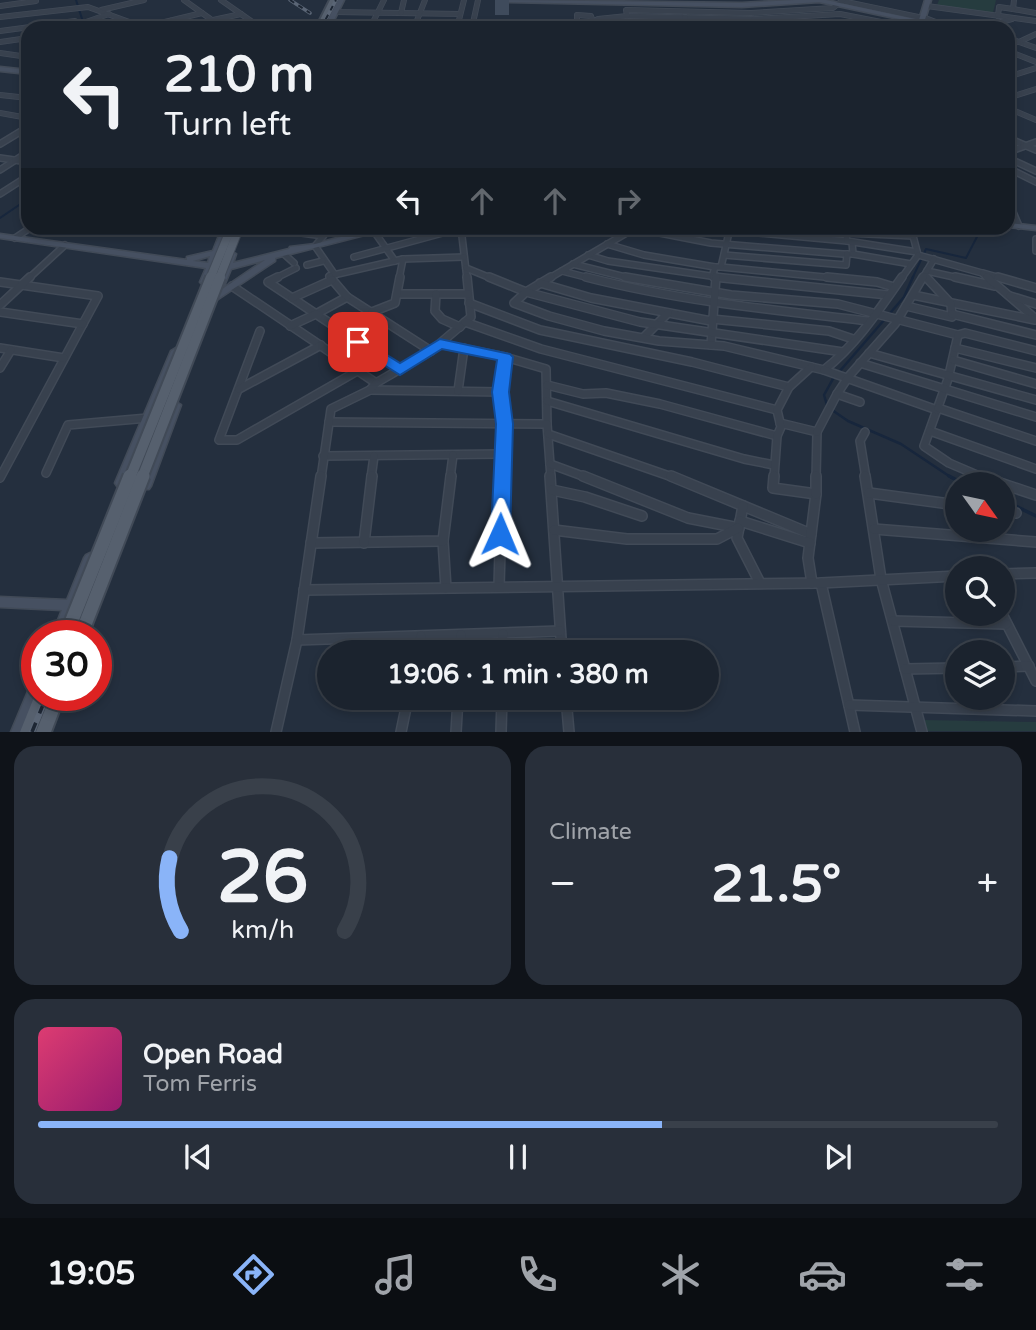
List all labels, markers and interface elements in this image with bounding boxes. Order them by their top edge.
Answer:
text: 210 m [164,46,314,105]
icon: left [49,49,140,140]
text: Turn left [164,106,291,144]
icon: left [390,182,428,220]
icon: ahead [463,182,501,220]
icon: ahead [536,182,574,220]
icon: right [609,182,647,220]
pin [328,312,388,372]
icon: arrive [339,323,377,361]
north arrow [945,472,1015,542]
map controls [945,472,1015,710]
position arrow [463,497,537,571]
button: search [945,556,1015,626]
speed limit sign: 30 [21,620,112,711]
button: layers [945,640,1015,710]
text: 19:06 · 1 min · 380 m [387,659,649,690]
text: Climate [549,818,632,846]
text: 26 [217,835,308,923]
text: 21.5° [711,853,841,916]
text: − [549,861,576,907]
text: + [977,861,998,907]
text: km/h [231,915,294,945]
text: Open Road [143,1039,283,1070]
text: Tom Ferris [143,1070,257,1098]
icon: previous [179,1138,217,1176]
icon: pause [499,1138,537,1176]
icon: next [819,1138,857,1176]
icon: directions [229,1250,278,1299]
icon: music [371,1250,420,1299]
icon: phone [513,1250,562,1299]
icon: climate [656,1250,705,1299]
icon: car [798,1250,847,1299]
icon: filters [940,1250,989,1299]
text: 19:05 [47,1255,135,1293]

